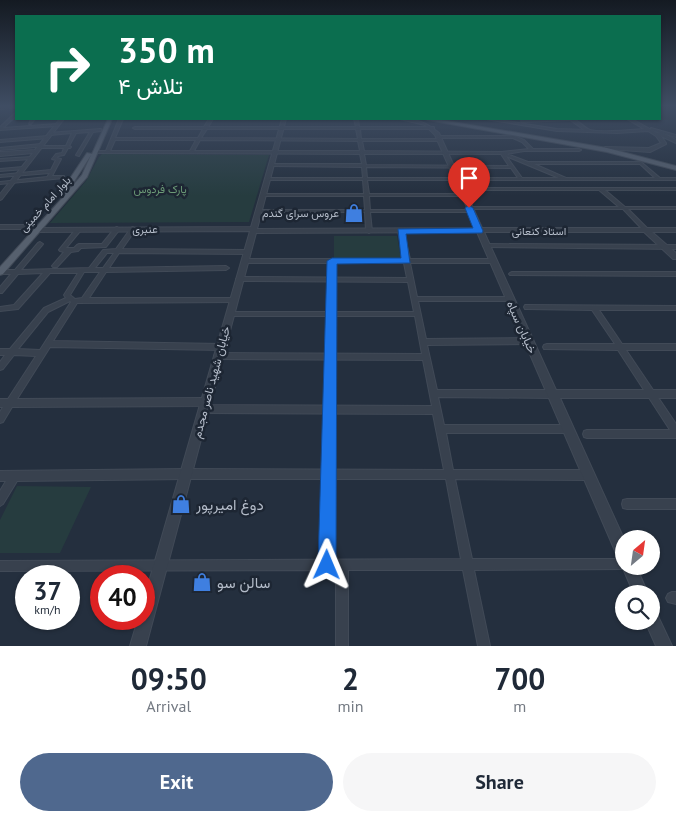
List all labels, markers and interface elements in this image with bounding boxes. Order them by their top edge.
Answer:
text: 350 m [118,27,215,73]
icon: right [35,35,100,100]
text: تلاش ۴ [118,72,183,100]
pin [448,157,490,208]
icon: arrive [455,164,483,192]
street label: بلوار امام خمینی [16,173,74,235]
park label: پارک فردوس [133,182,187,197]
shop icon: عروس سرای گندم [343,202,365,224]
place label: عروس سرای گندم [262,206,339,221]
street label: عنبری [132,222,158,236]
street label: استاد کنعانی [512,224,566,238]
street label: خیابان سپاه [503,298,540,356]
street label: خیابان شهید ناصر مجدم [189,324,234,440]
shop icon: دوغ امیرپور [170,493,192,515]
place label: دوغ امیرپور [195,495,264,516]
north arrow [615,530,660,575]
map controls [615,530,660,630]
position arrow [300,538,352,590]
speed limit sign: 40 [90,565,155,630]
shop icon: سالن سو [191,571,213,593]
place label: سالن سو [217,573,271,593]
text: 37 [33,575,62,607]
button: search [615,585,660,630]
text: km/h [34,602,61,617]
text: 09:50 [131,659,207,698]
text: 2 [342,659,359,698]
text: 700 [494,659,545,698]
text: Arrival [146,696,191,716]
text: min [338,696,364,716]
text: m [513,696,526,716]
button: Exit [20,753,333,811]
button: Share [343,753,656,811]

